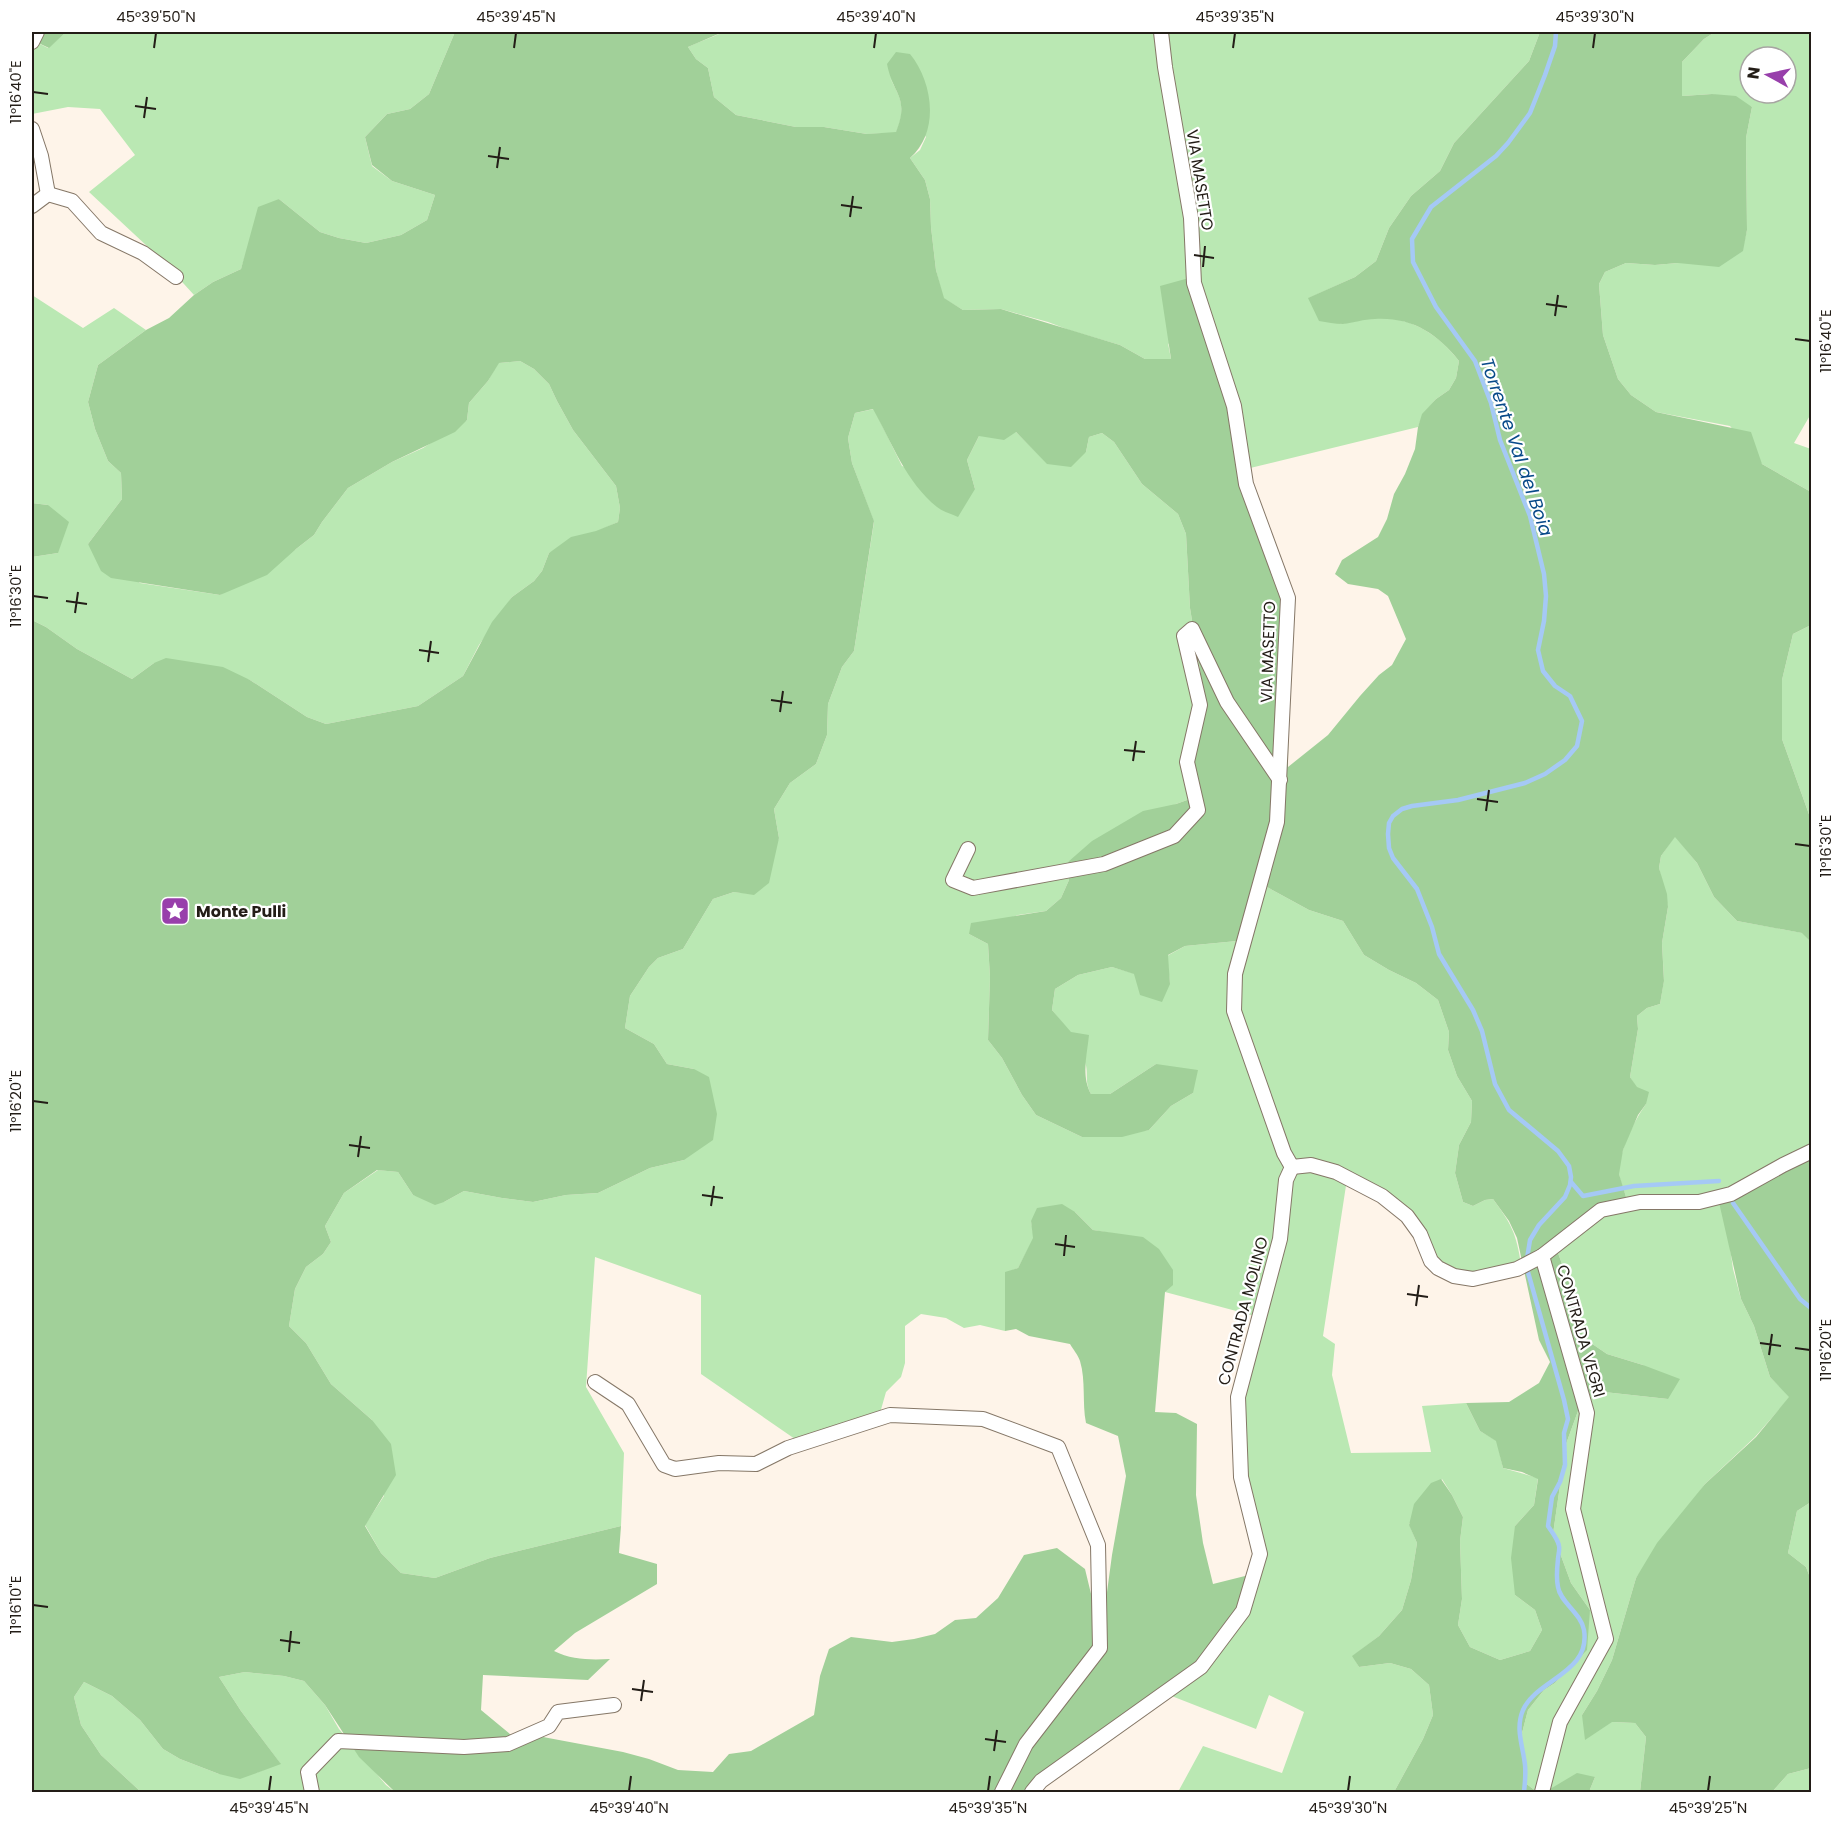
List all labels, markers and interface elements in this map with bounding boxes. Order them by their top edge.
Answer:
text: 45°39'50"N [116,6,196,27]
text: 45°39'45"N [476,6,556,27]
text: 45°39'40"N [836,6,916,27]
text: 45°39'35"N [1196,6,1274,27]
text: 45°39'30"N [1556,6,1634,27]
north arrow [1738,45,1798,105]
text: 11°16'40"E [5,60,26,124]
text: N [1741,65,1766,81]
street label: VIA MASETTO [1181,128,1219,232]
text: 11°16'40"E [1815,309,1836,373]
water label: Torrente Val del Boia [1475,355,1559,539]
text: 11°16'30"E [5,565,26,627]
street label: VIA MASETTO [1255,601,1281,703]
text: 11°16'30"E [1815,815,1836,877]
place icon: Monte Pulli [159,895,191,927]
place label: Monte Pulli [196,900,286,923]
text: 11°16'20"E [5,1070,26,1132]
street label: CONTRADA MOLINO [1212,1234,1274,1388]
street label: CONTRADA VEGRI [1551,1262,1611,1400]
text: 11°16'20"E [1815,1319,1836,1381]
text: 11°16'10"E [5,1576,26,1634]
text: 45°39'45"N [229,1797,309,1818]
text: 45°39'40"N [589,1797,669,1818]
text: 45°39'35"N [949,1797,1027,1818]
text: 45°39'30"N [1309,1797,1387,1818]
text: 45°39'25"N [1669,1797,1747,1818]

